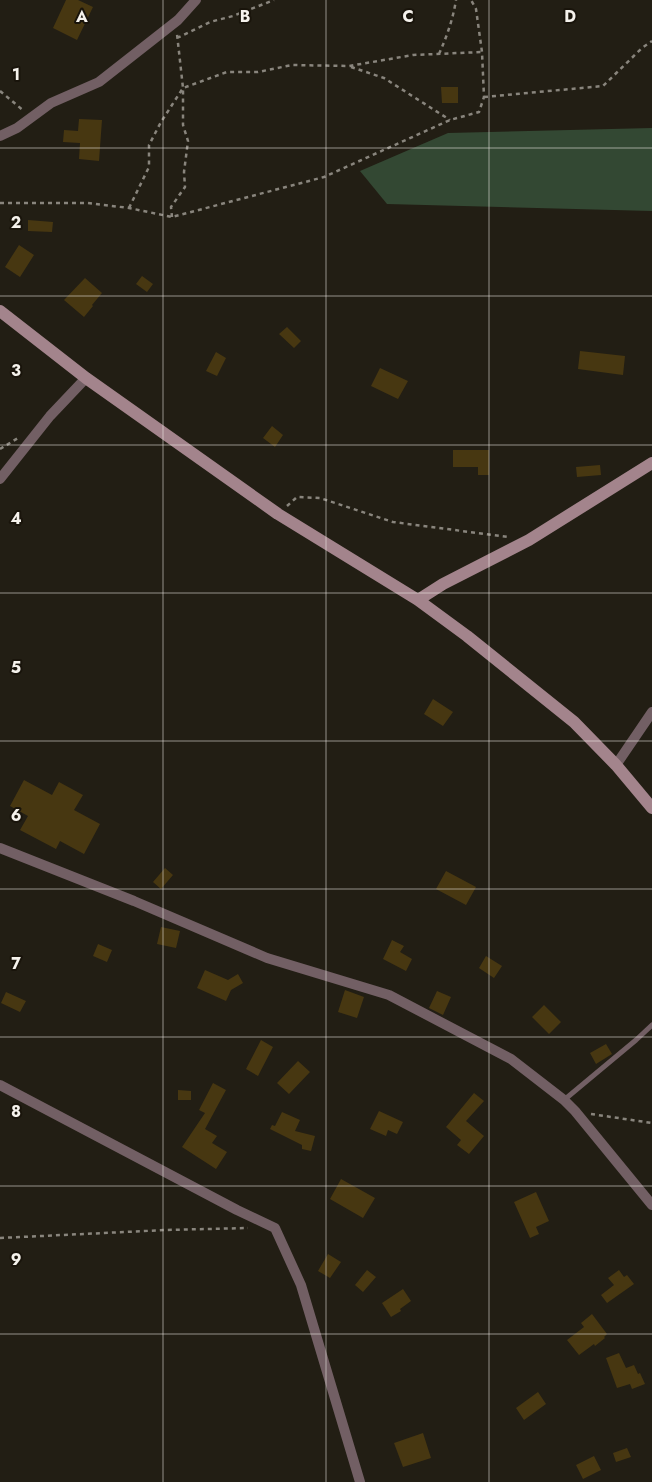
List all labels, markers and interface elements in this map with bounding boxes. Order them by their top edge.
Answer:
text: A [75,5,88,28]
text: B [240,5,250,28]
text: C [402,5,414,28]
text: D [564,5,576,28]
text: 1 [12,63,20,86]
text: 2 [11,211,21,234]
text: 3 [11,359,21,382]
text: 4 [10,507,22,530]
text: 5 [11,656,21,679]
text: 6 [11,804,21,827]
text: 7 [11,952,21,975]
text: 8 [11,1100,21,1123]
text: 9 [11,1248,21,1271]

